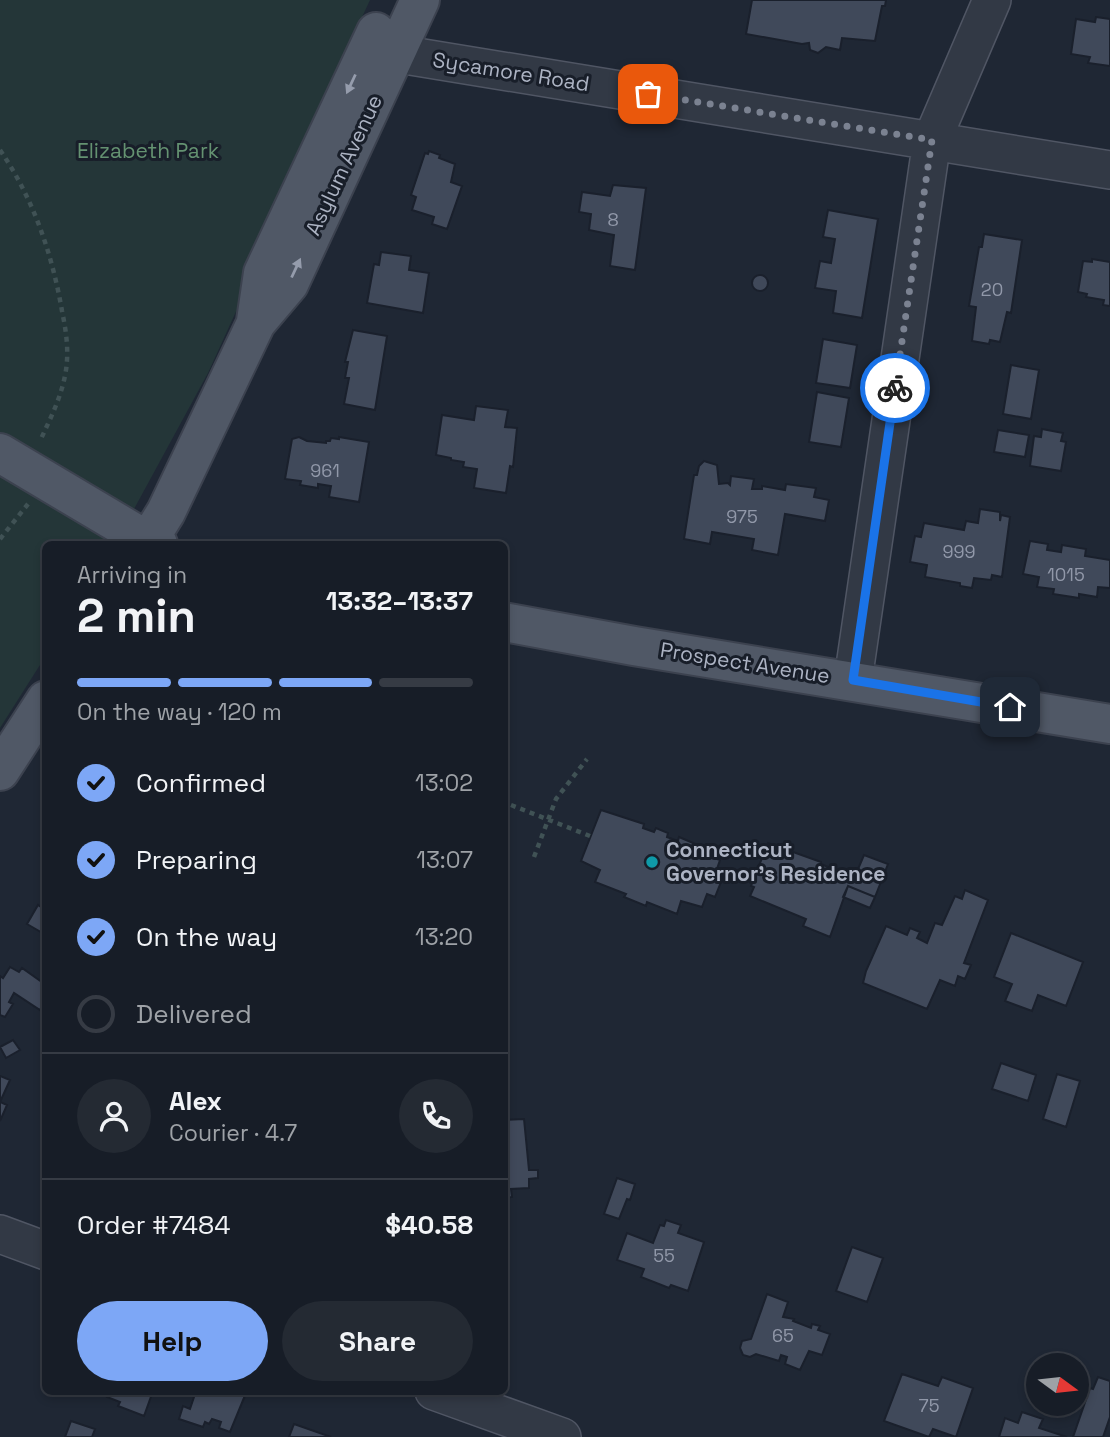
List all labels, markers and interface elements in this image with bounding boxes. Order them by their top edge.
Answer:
street label: Sycamore Road [431,46,591,97]
pin [618,64,678,124]
one-way arrow [346,74,357,94]
icon: bag [629,75,667,113]
street label: Asylum Avenue [299,90,388,240]
park label: Elizabeth Park [77,137,219,164]
house number: 8 [607,208,619,231]
one-way arrow [290,258,302,278]
house number: 20 [981,278,1003,301]
courier [860,353,930,423]
icon: bike [876,369,914,407]
house number: 961 [310,459,340,482]
house number: 975 [726,505,758,528]
house number: 999 [942,540,976,563]
text: Arriving in [77,560,187,590]
house number: 1015 [1047,563,1085,586]
text: 13:32–13:37 [326,584,473,618]
text: 2 min [77,587,196,645]
street label: Prospect Avenue [658,636,832,689]
pin [980,677,1040,737]
icon: home [991,688,1029,726]
text: On the way · 120 m [77,697,282,727]
icon: check [77,764,115,802]
text: Confirmed [136,766,266,800]
text: 13:02 [415,768,473,798]
place label: Connecticut Governor's Residence [666,836,885,887]
icon: check [77,841,115,879]
text: Preparing [136,843,257,877]
text: 13:07 [416,845,473,875]
marker: Connecticut Governor's Residence [644,854,660,870]
icon: check [77,918,115,956]
text: On the way [136,920,277,954]
text: 13:20 [415,922,473,952]
text: Delivered [136,997,252,1031]
button: person [77,1079,151,1153]
button: phone [399,1079,473,1153]
text: Alex [169,1084,222,1118]
text: Courier · 4.7 [169,1118,297,1148]
text: Order #7484 [77,1208,231,1242]
text: $40.58 [385,1208,473,1242]
house number: 55 [653,1244,675,1267]
button: Help [77,1301,268,1381]
button: Share [282,1301,473,1381]
house number: 65 [772,1324,794,1347]
north arrow [1026,1353,1088,1416]
map controls [1026,1353,1089,1416]
house number: 75 [919,1394,939,1417]

